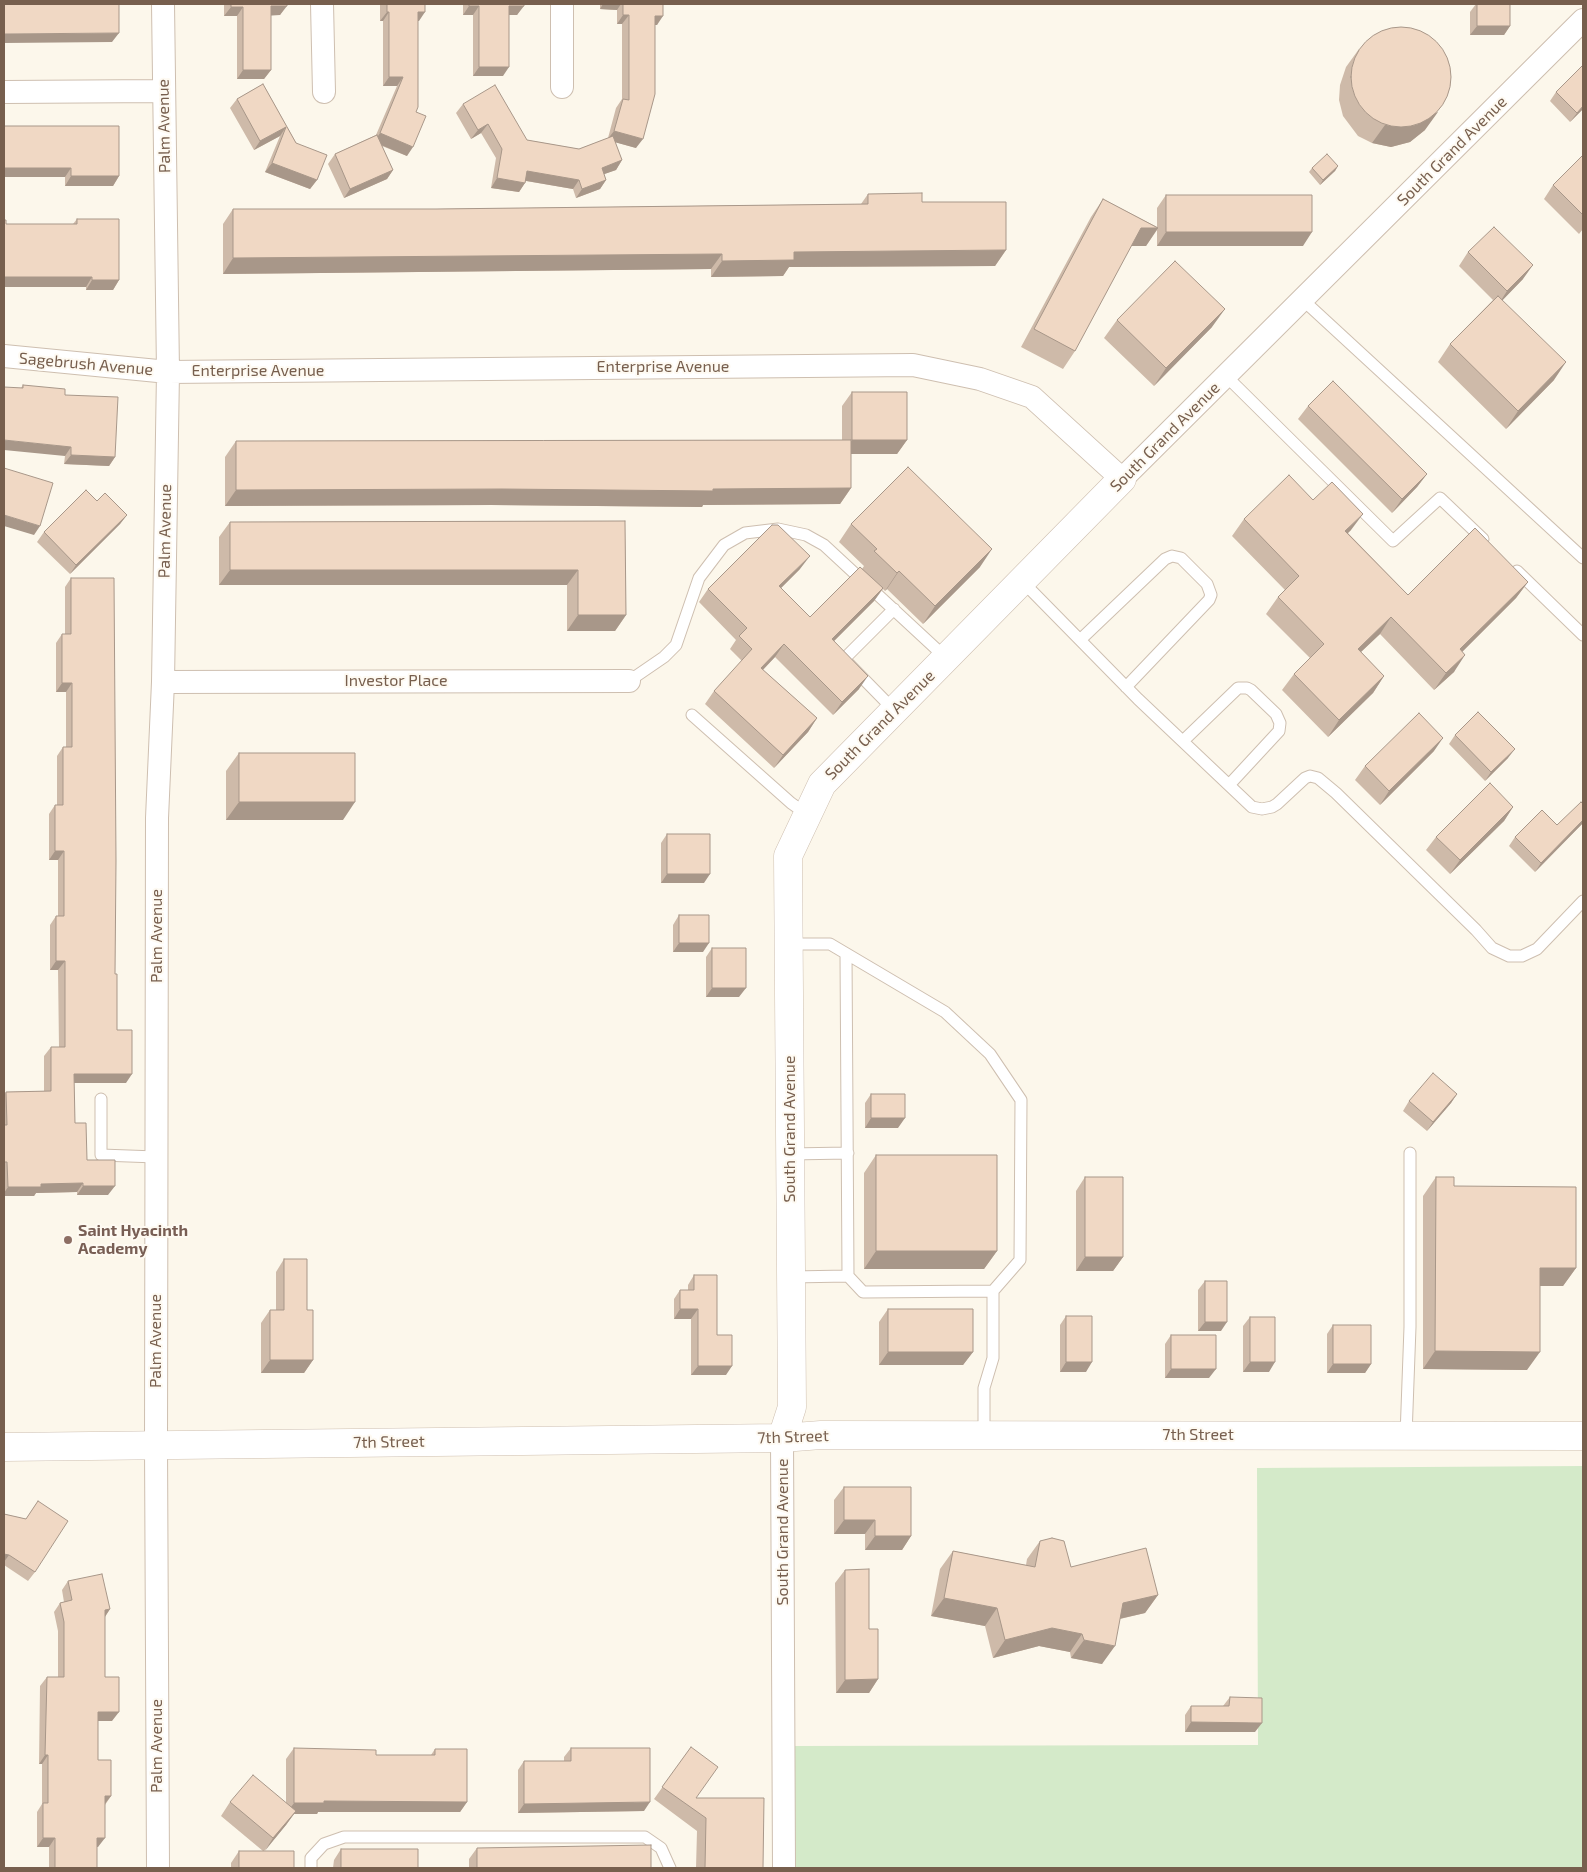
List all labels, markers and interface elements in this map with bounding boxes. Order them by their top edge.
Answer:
street label: Palm Avenue [154,79,174,173]
street label: South Grand Avenue [1393,92,1511,210]
street label: Sagebrush Avenue [18,349,154,379]
street label: Enterprise Avenue [597,357,729,377]
street label: Enterprise Avenue [192,361,324,381]
street label: South Grand Avenue [1106,378,1224,496]
street label: Palm Avenue [155,484,175,578]
street label: South Grand Avenue [821,666,939,784]
street label: Investor Place [344,671,448,691]
street label: Palm Avenue [147,889,167,983]
street label: South Grand Avenue [780,1055,800,1203]
place label: Saint Hyacinth Academy [78,1221,188,1259]
marker: Saint Hyacinth Academy [62,1234,74,1246]
street label: Palm Avenue [146,1294,166,1388]
street label: 7th Street [1162,1425,1234,1445]
street label: 7th Street [757,1426,829,1448]
street label: 7th Street [353,1432,425,1452]
street label: South Grand Avenue [773,1458,793,1606]
street label: Palm Avenue [147,1699,167,1793]

